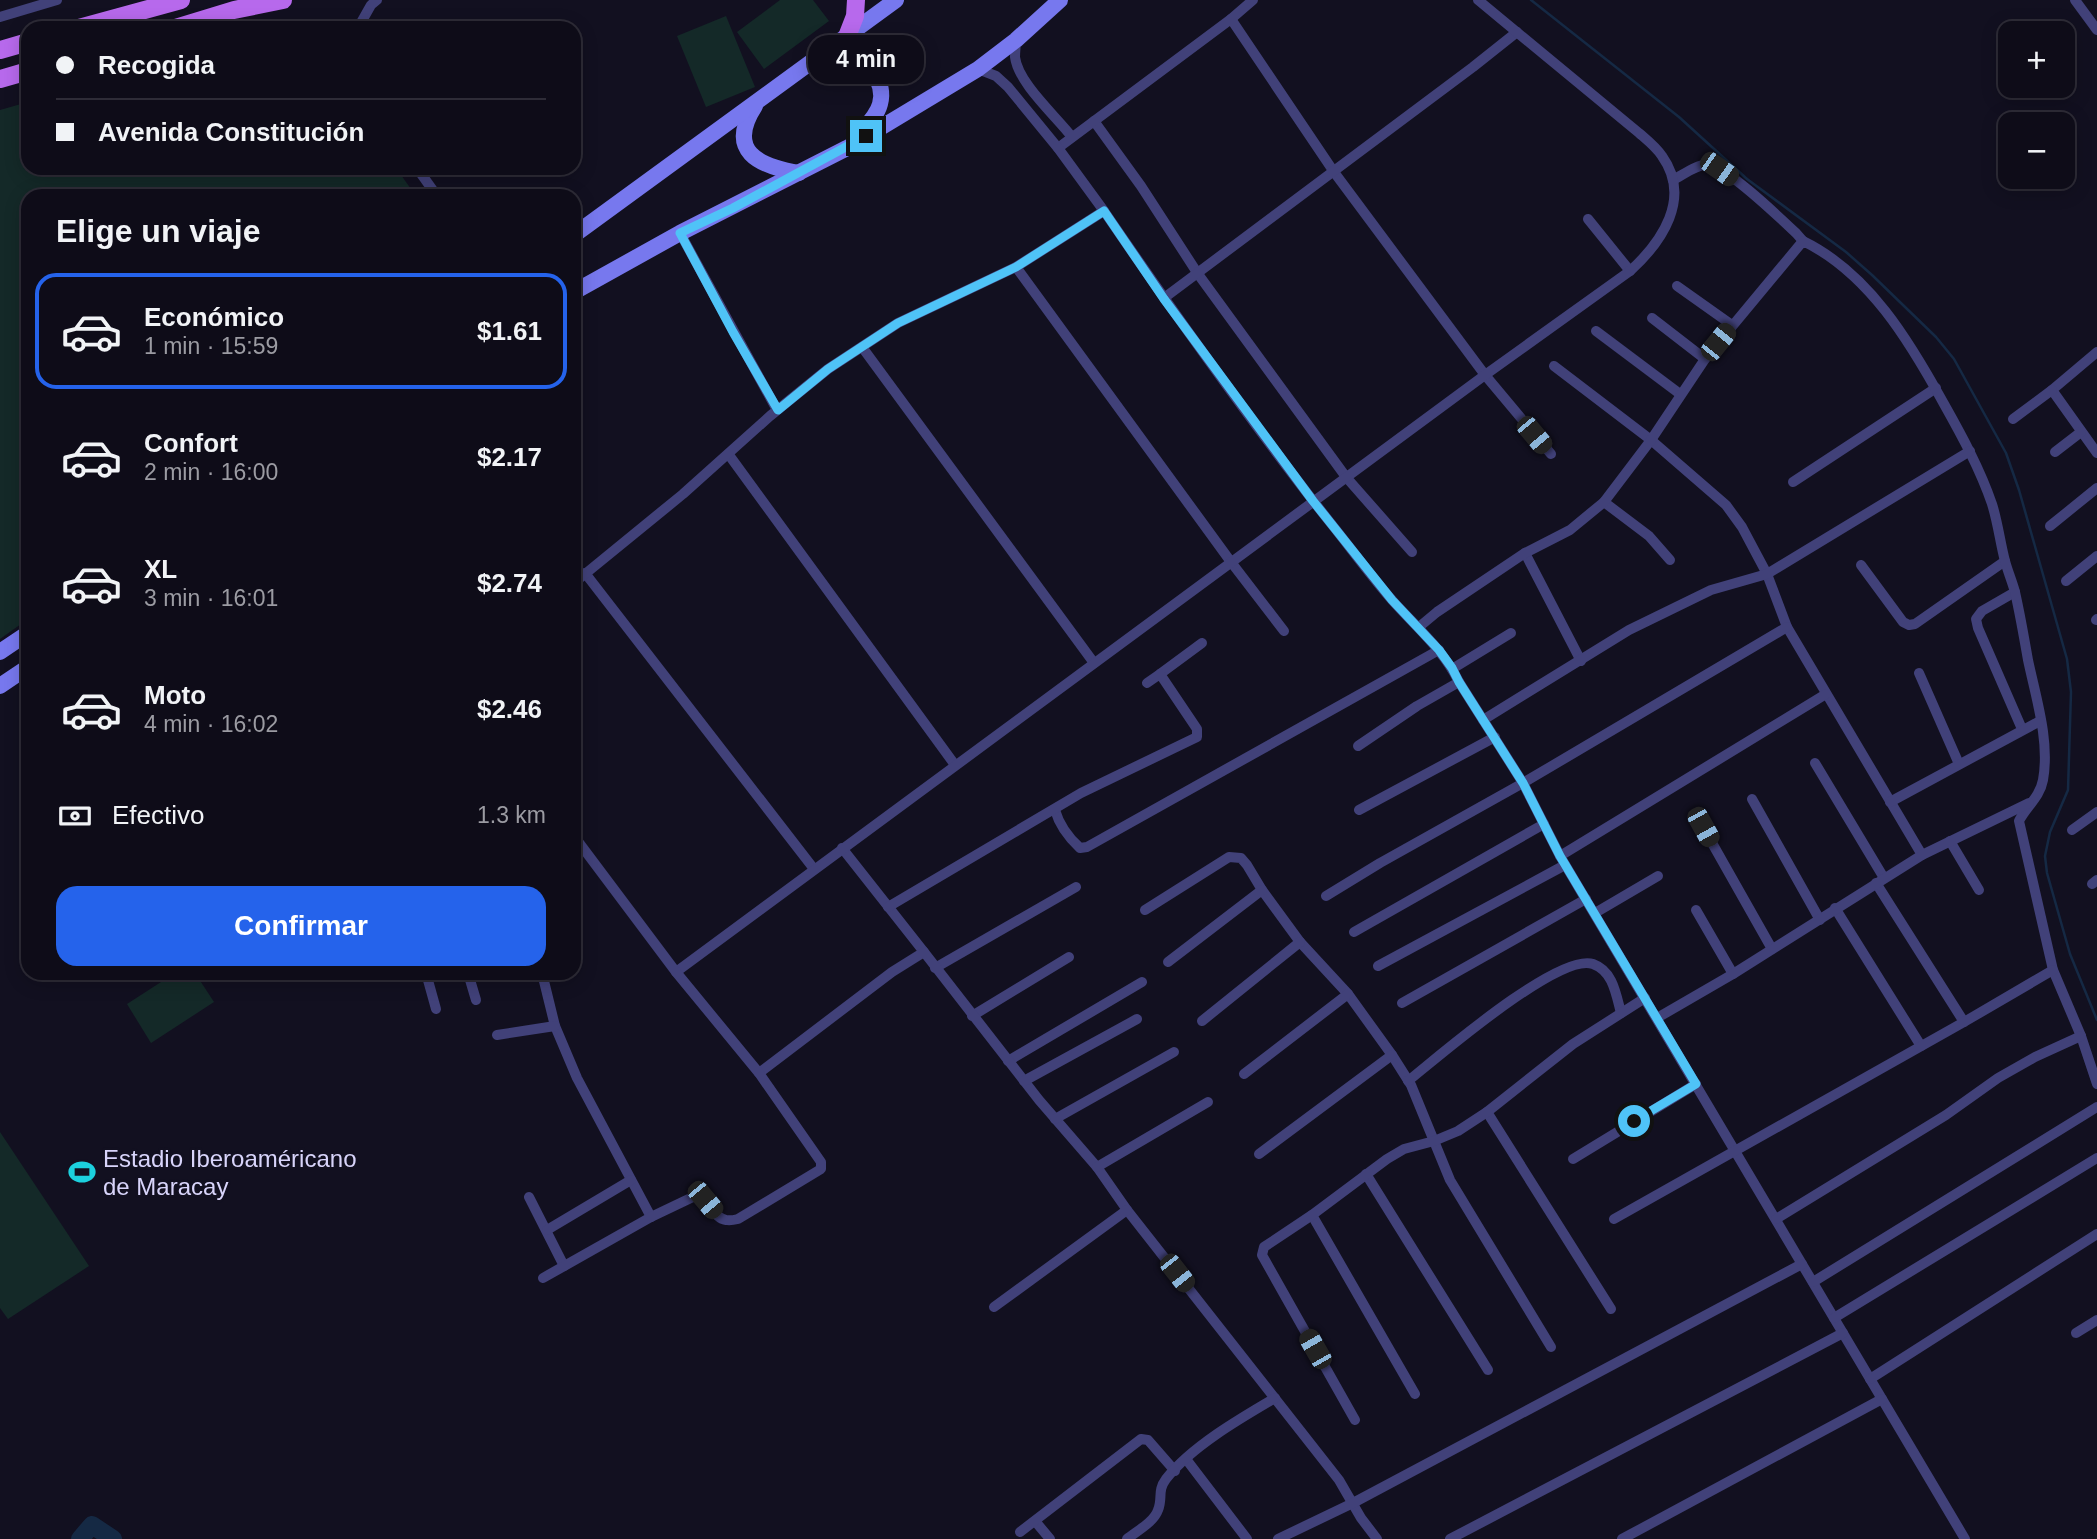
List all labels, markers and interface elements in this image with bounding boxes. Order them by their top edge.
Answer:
map controls [1998,21,2075,189]
button: + [1998,21,2075,98]
callout: 4 min [808,34,924,83]
text: 4 min [836,46,896,72]
text: Recogida [98,50,215,80]
button: − [1998,112,2075,189]
text: Avenida Constitución [98,117,364,147]
route end [850,120,882,152]
car [1696,148,1743,190]
text: Elige un viaje [56,213,261,249]
icon: car [60,300,123,363]
text: Económico [144,302,284,332]
text: $1.61 [477,316,542,346]
car [1697,319,1740,365]
text: 1 min · 15:59 [144,333,278,359]
car [1513,412,1556,458]
icon: car [60,426,123,489]
text: Confort [144,428,238,458]
text: $2.17 [477,442,542,472]
text: 2 min · 16:00 [144,459,278,485]
icon: car [60,552,123,615]
text: XL [144,554,177,584]
text: $2.74 [477,568,542,598]
text: 3 min · 16:01 [144,585,278,611]
icon: car [60,678,123,741]
text: Moto [144,680,206,710]
text: $2.46 [477,694,542,724]
text: 4 min · 16:02 [144,711,278,737]
icon: cash [56,797,94,835]
text: Efectivo [112,800,205,830]
text: 1.3 km [477,802,546,828]
car [1684,804,1723,850]
button: Confirmar [56,886,546,966]
route start [1618,1105,1650,1137]
place label: Estadio Iberoaméricano de Maracay [103,1145,356,1200]
sports icon: Estadio Iberoaméricano de Maracay [67,1157,97,1187]
car [684,1177,727,1223]
car [1156,1250,1199,1296]
car [1296,1326,1335,1372]

